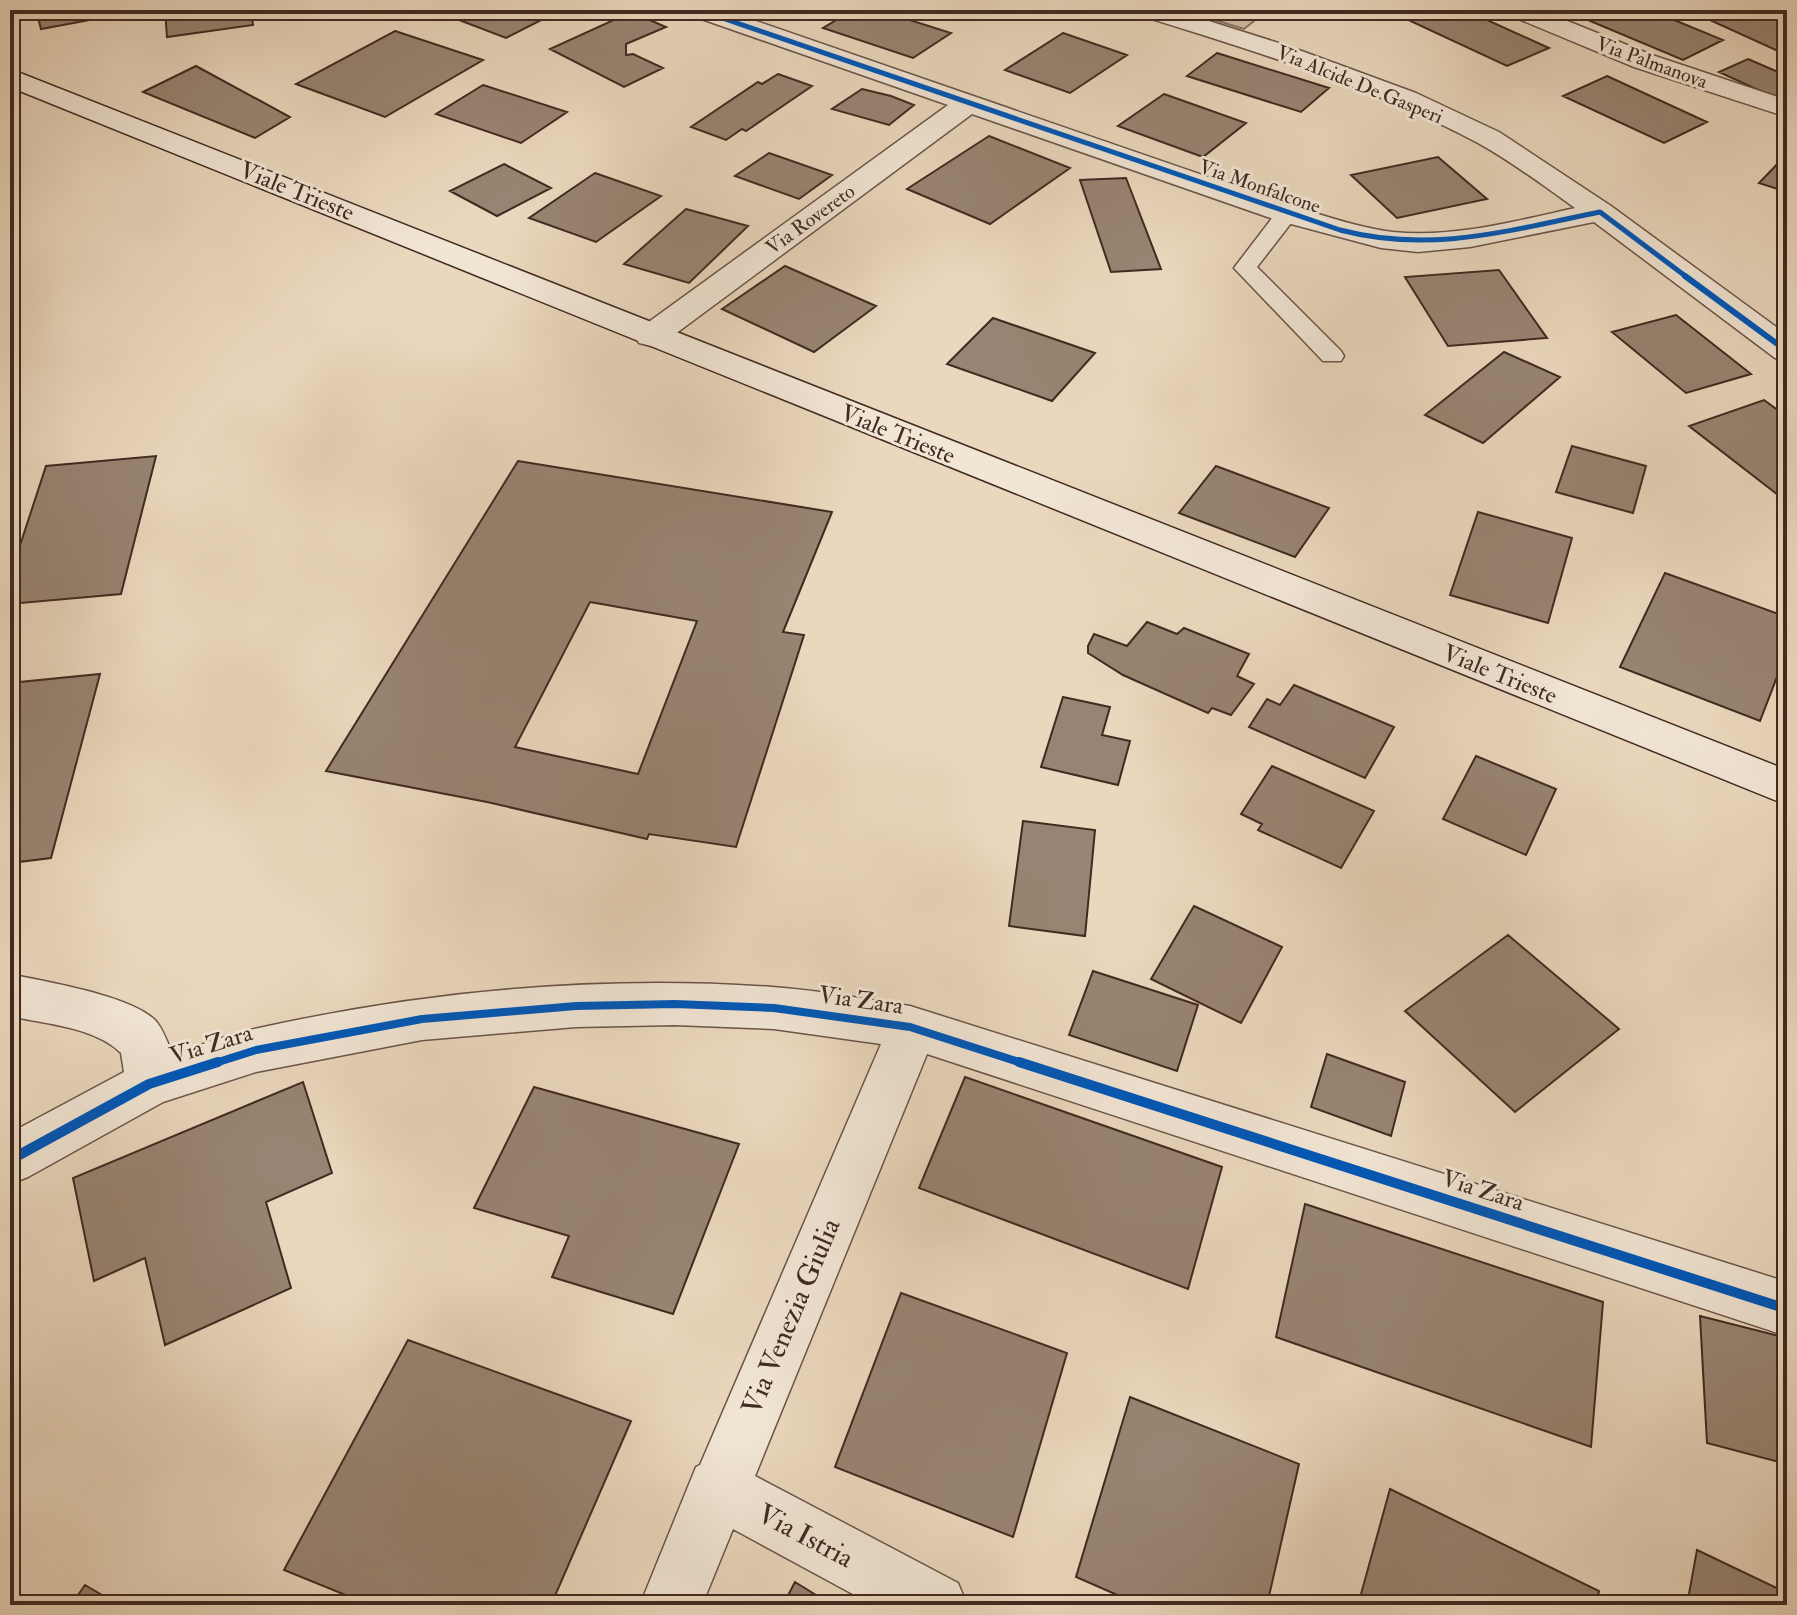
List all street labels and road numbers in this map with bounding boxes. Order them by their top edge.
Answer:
street label: Via Palmanova [1593,31,1712,94]
street label: Via Alcide De Gasperi [1273,40,1447,130]
street label: Viale Trieste [235,154,359,228]
street label: Via Monfalcone [1196,154,1324,219]
street label: Via Rovereto [761,179,860,260]
street label: Viale Trieste [836,397,960,471]
street label: Viale Trieste [1438,637,1562,711]
street label: Via Zara [817,979,906,1022]
street label: Via Zara [166,1017,257,1072]
street label: Via Zara [1438,1163,1529,1219]
street label: Via Venezia Giulia [734,1213,849,1420]
street label: Via Istria [751,1496,860,1576]

